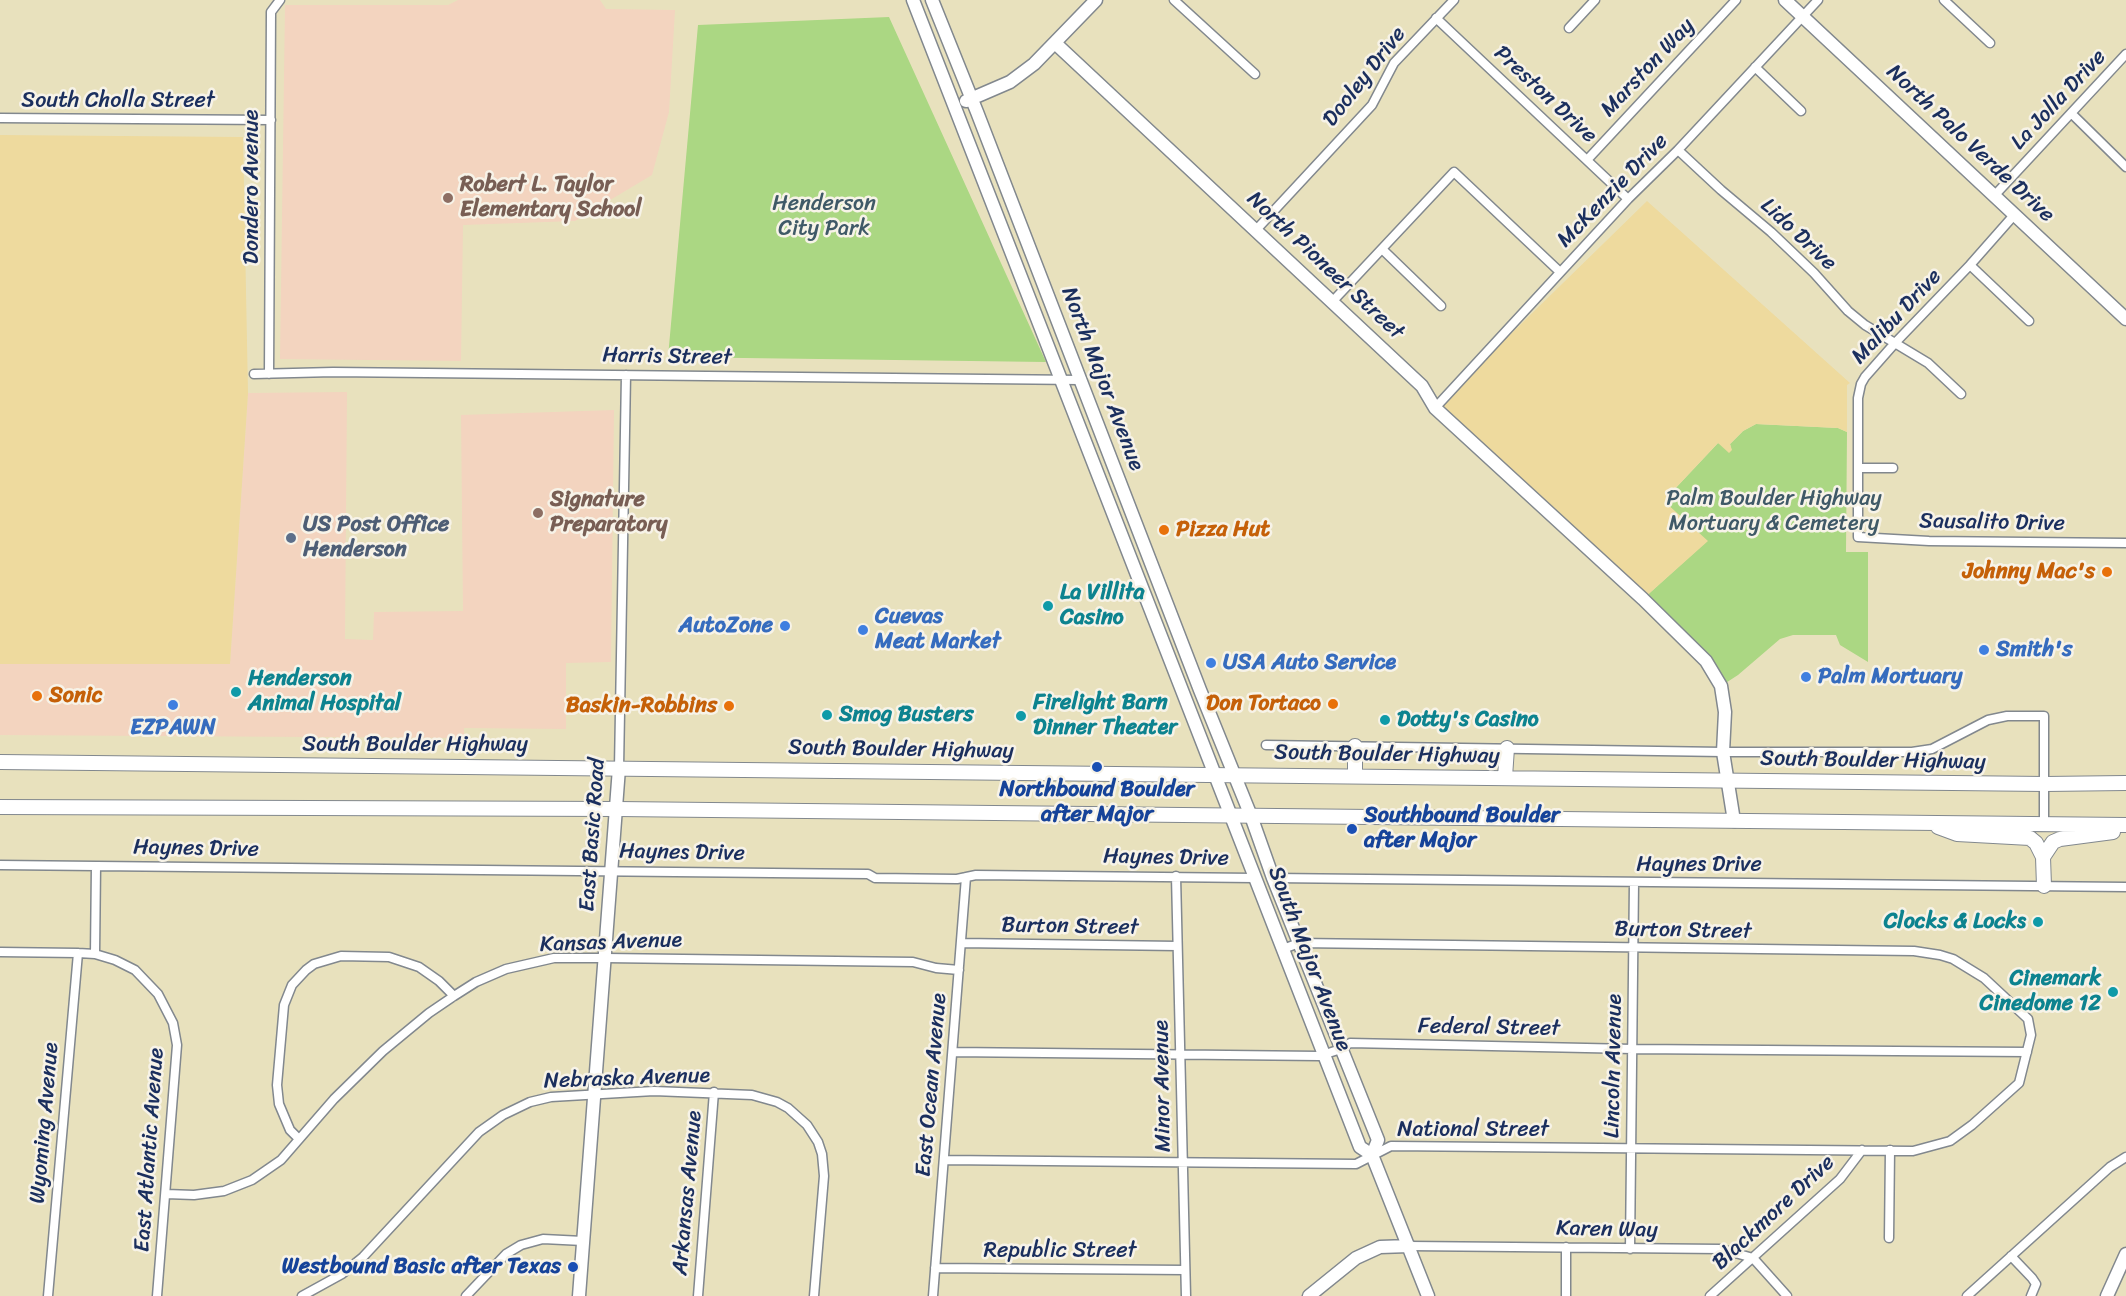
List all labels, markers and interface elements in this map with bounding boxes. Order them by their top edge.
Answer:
street label: Marston Way [1596,13,1700,123]
street label: Dooley Drive [1318,22,1412,132]
street label: Preston Drive [1488,41,1602,149]
street label: La Jolla Drive [2006,44,2112,156]
street label: North Palo Verde Drive [1881,59,2059,229]
street label: South Cholla Street [21,88,215,114]
street label: Dondero Avenue [239,110,265,264]
street label: McKenzie Drive [1552,129,1674,253]
place label: Robert L. Taylor Elementary School [460,172,642,224]
street label: North Pioneer Street [1241,186,1409,346]
marker: Robert L. Taylor Elementary School [441,191,455,205]
park label: Henderson City Park [772,191,876,242]
street label: Lido Drive [1754,193,1842,277]
street label: Malibu Drive [1846,264,1948,370]
street label: North Major Avenue [1055,283,1149,475]
street label: Harris Street [602,343,732,371]
park label: Palm Boulder Highway Mortuary & Cemetery [1666,486,1882,538]
place label: Signature Preparatory [550,487,667,538]
marker: Signature Preparatory [531,506,545,520]
street label: Sausalito Drive [1919,509,2065,537]
place label: US Post Office Henderson [303,512,449,564]
place label: Pizza Hut [1176,517,1270,543]
marker: Pizza Hut [1157,523,1171,537]
marker: US Post Office Henderson [284,531,298,545]
place label: Johnny Mac's [1963,559,2095,585]
marker: Johnny Mac's [2100,565,2114,579]
place label: La Villita Casino [1060,580,1145,632]
marker: La Villita Casino [1041,599,1055,613]
place label: Cuevas Meat Market [875,604,1001,656]
place label: AutoZone [679,613,773,639]
marker: AutoZone [778,619,792,633]
marker: Cuevas Meat Market [856,623,870,637]
place label: Smith's [1996,637,2072,663]
marker: Smith's [1977,643,1991,657]
place label: USA Auto Service [1223,650,1396,676]
marker: USA Auto Service [1204,656,1218,670]
place label: Palm Mortuary [1818,664,1962,690]
place label: Henderson Animal Hospital [248,666,401,718]
marker: Palm Mortuary [1799,670,1813,684]
place label: Sonic [49,683,103,709]
marker: Henderson Animal Hospital [229,685,243,699]
marker: Sonic [30,689,44,703]
place label: Firelight Barn Dinner Theater [1033,690,1177,742]
place label: Don Tortaco [1206,691,1321,717]
place label: Baskin-Robbins [566,693,717,719]
marker: Don Tortaco [1326,697,1340,711]
marker: EZPAWN [166,698,180,712]
marker: Baskin-Robbins [722,699,736,713]
place label: Smog Busters [839,702,974,728]
place label: Dotty's Casino [1397,707,1539,733]
marker: Smog Busters [820,708,834,722]
marker: Firelight Barn Dinner Theater [1014,709,1028,723]
marker: Dotty's Casino [1378,713,1392,727]
place label: EZPAWN [130,715,216,741]
street label: South Boulder Highway [302,732,528,758]
street label: South Boulder Highway [788,735,1014,765]
street label: South Boulder Highway [1274,740,1500,770]
street label: South Boulder Highway [1760,746,1986,776]
street label: East Basic Road [574,757,612,913]
marker: Northbound Boulder after Major [1090,760,1104,774]
place label: Northbound Boulder after Major [999,777,1195,828]
place label: Southbound Boulder after Major [1364,803,1560,854]
marker: Southbound Boulder after Major [1345,822,1359,836]
street label: Haynes Drive [133,835,259,863]
street label: Haynes Drive [619,839,745,867]
street label: Haynes Drive [1103,844,1229,872]
street label: Haynes Drive [1636,852,1762,878]
street label: South Major Avenue [1262,863,1356,1055]
place label: Clocks & Locks [1884,909,2026,935]
street label: Burton Street [1001,913,1139,941]
marker: Clocks & Locks [2031,915,2045,929]
street label: Burton Street [1614,917,1752,945]
street label: Kansas Avenue [539,927,683,959]
place label: Cinemark Cinedome 12 [1979,966,2101,1017]
marker: Cinemark Cinedome 12 [2106,985,2120,999]
street label: East Ocean Avenue [911,992,953,1178]
street label: Lincoln Avenue [1600,994,1628,1138]
street label: Federal Street [1418,1014,1560,1042]
street label: Minor Avenue [1149,1020,1177,1152]
street label: Wyoming Avenue [25,1041,65,1205]
street label: East Atlantic Avenue [130,1047,170,1253]
street label: Nebraska Avenue [543,1063,711,1095]
street label: Arkansas Avenue [668,1109,708,1277]
street label: National Street [1397,1117,1549,1143]
street label: Blackmore Drive [1708,1150,1840,1276]
street label: Karen Way [1556,1216,1658,1244]
street label: Republic Street [984,1238,1136,1264]
place label: Westbound Basic after Texas [282,1254,561,1280]
marker: Westbound Basic after Texas [566,1260,580,1274]

